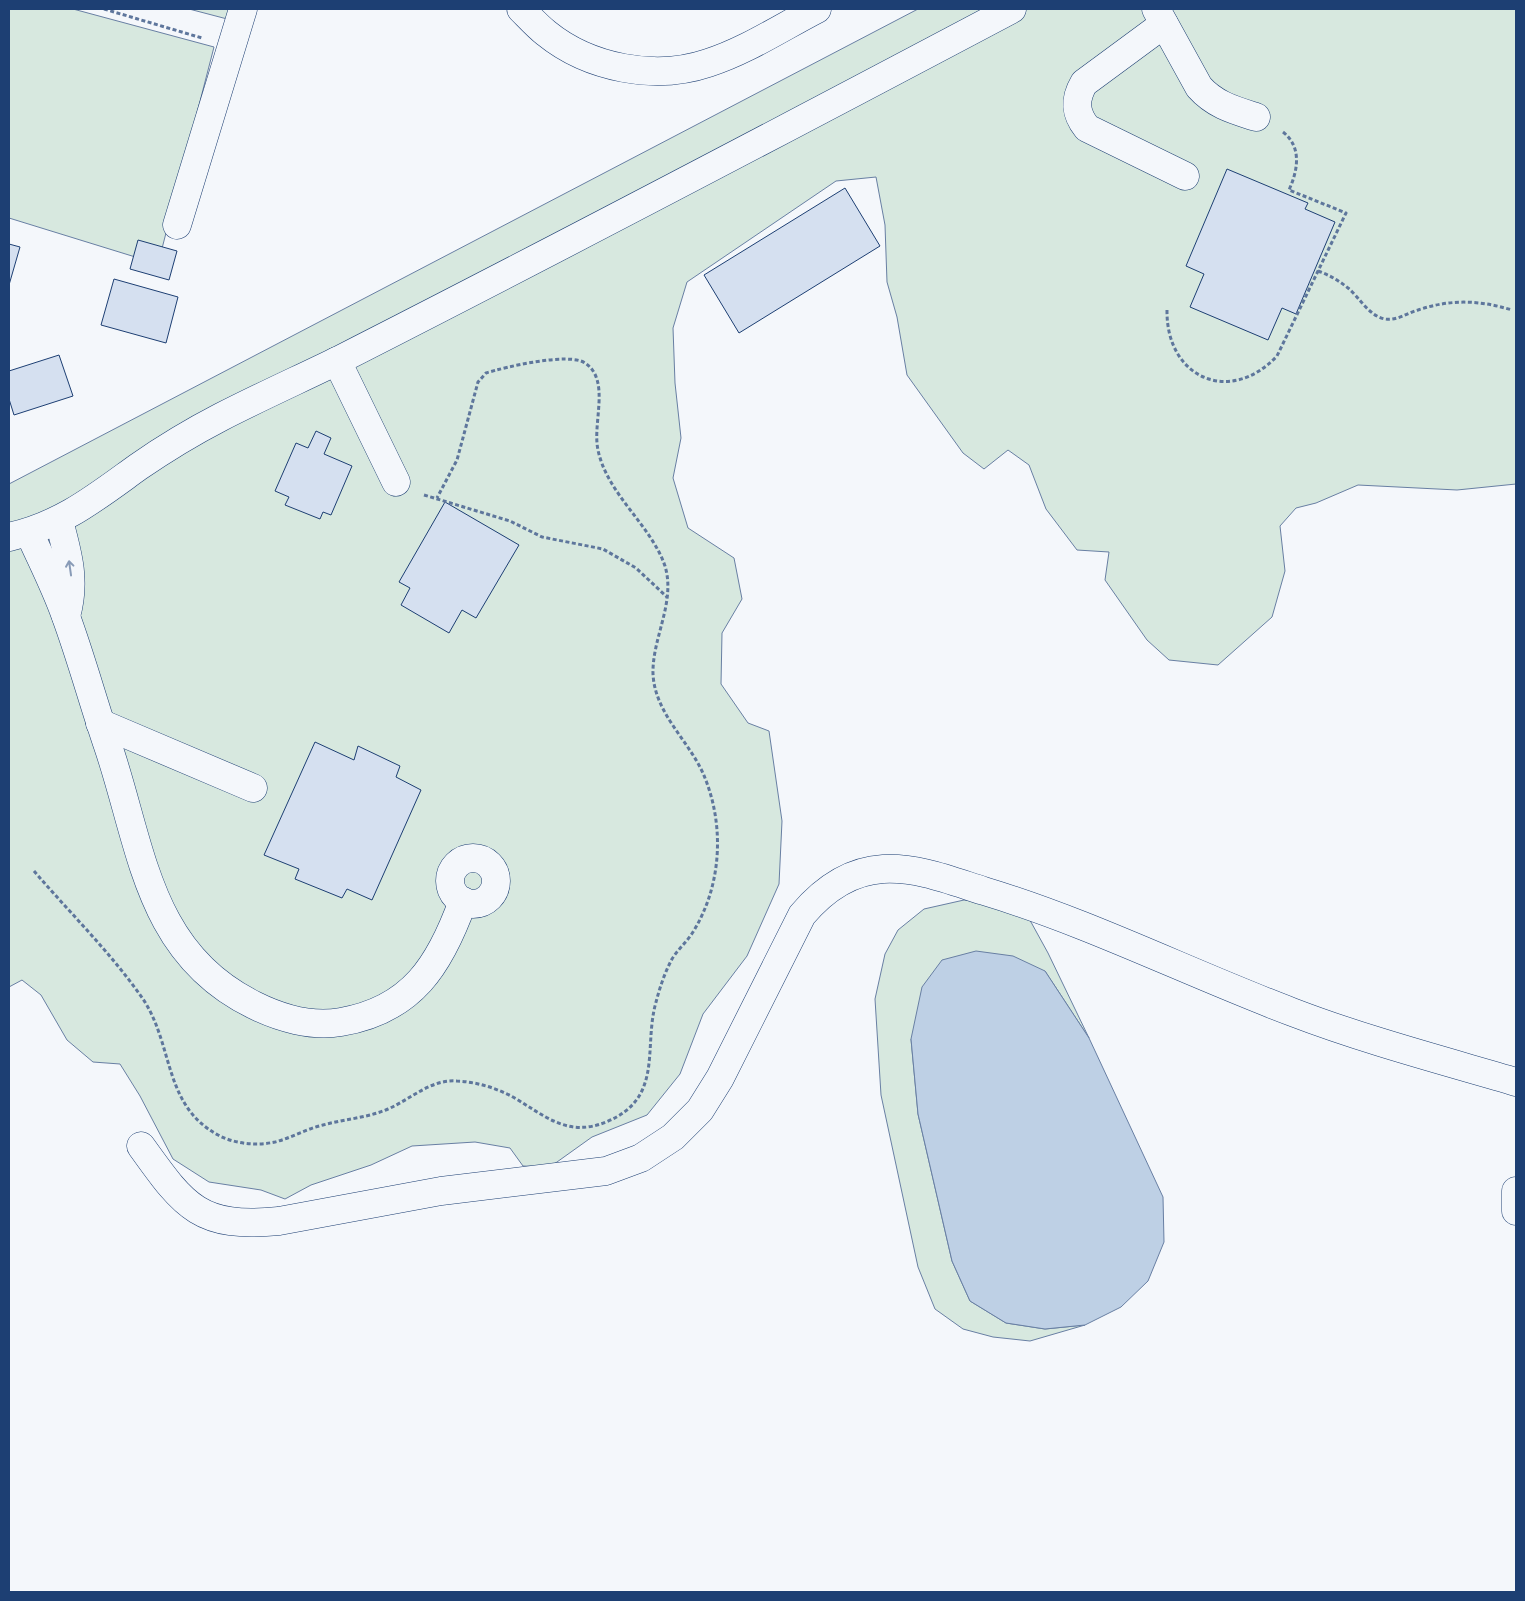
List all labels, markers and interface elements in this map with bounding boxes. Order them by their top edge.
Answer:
one-way arrow [65,560,75,576]

